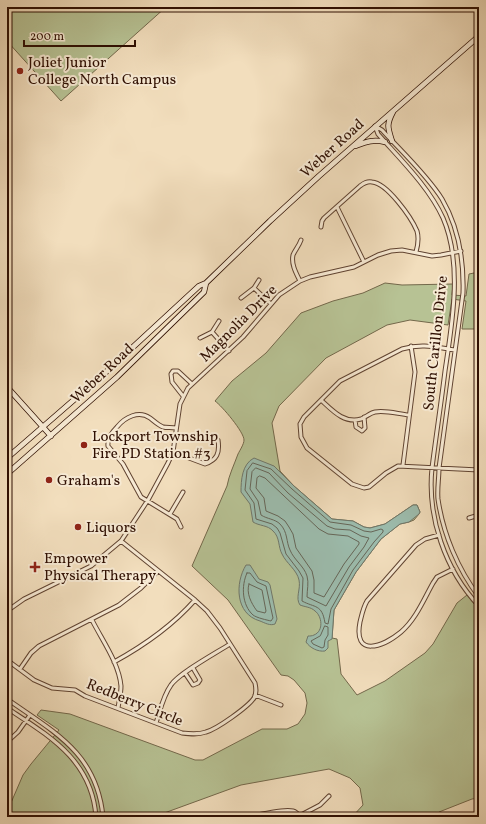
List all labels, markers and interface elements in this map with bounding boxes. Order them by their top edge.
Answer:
scale bar [24,22,135,48]
text: 200 m [30,29,64,45]
place label: Joliet Junior College North Campus [28,53,176,91]
marker: Joliet Junior College North Campus [15,66,25,76]
street label: Weber Road [296,115,370,183]
street label: South Carillon Drive [419,275,454,412]
street label: Magnolia Drive [196,281,283,368]
street label: Weber Road [67,339,139,409]
place label: Lockport Township Fire PD Station #3 [92,427,218,465]
marker: Lockport Township Fire PD Station #3 [79,440,89,450]
place label: Graham's [57,471,120,492]
marker: Graham's [44,475,54,485]
place label: Liquors [86,518,136,539]
marker: Liquors [73,522,83,532]
place label: Empower Physical Therapy [44,549,156,587]
marker: Empower Physical Therapy [29,561,41,573]
street label: Redberry Circle [83,674,186,732]

